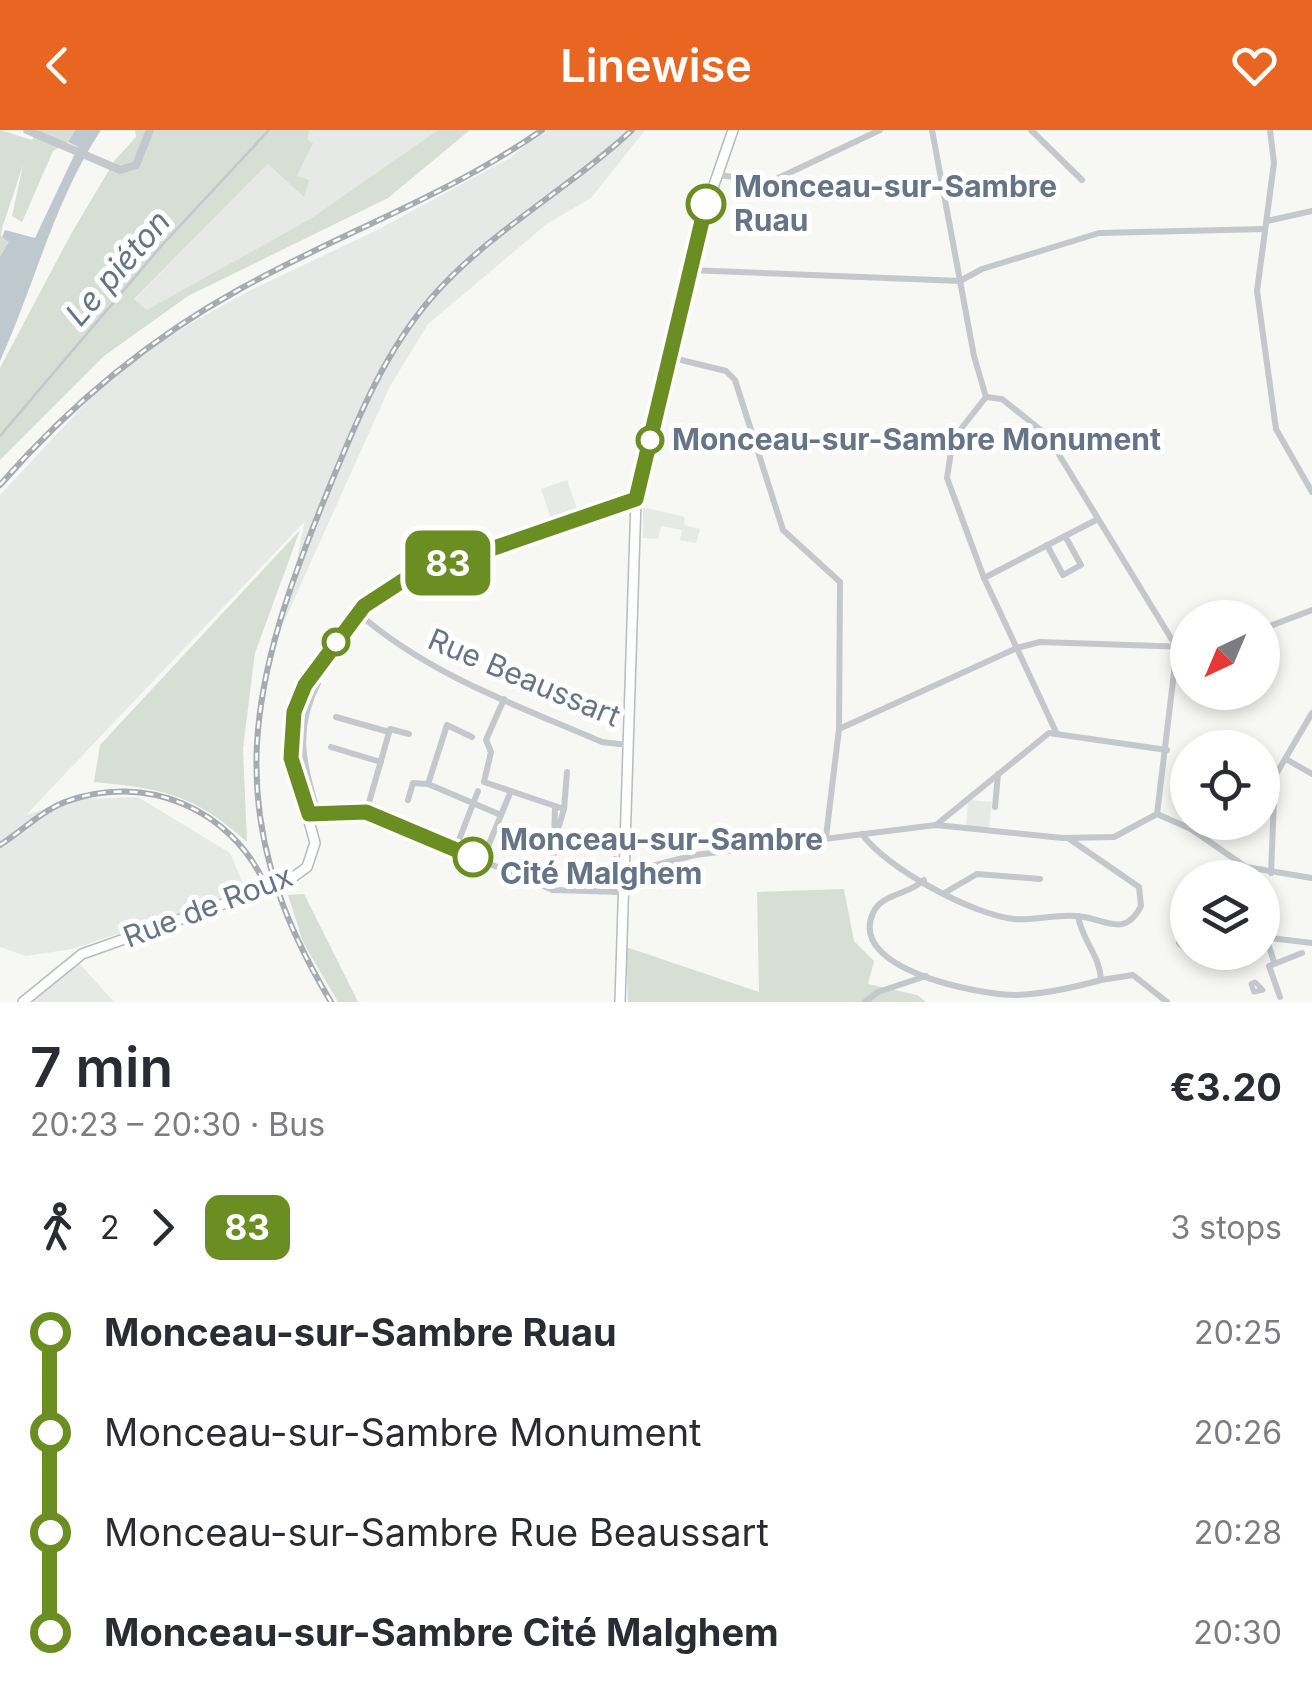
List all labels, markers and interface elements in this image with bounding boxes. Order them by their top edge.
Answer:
icon: back [30,38,85,93]
text: Linewise [560,38,752,93]
icon: heart [1227,38,1282,93]
place label: Monceau-sur-Sambre Ruau [734,168,1057,238]
marker: Monceau-sur-Sambre Ruau [687,185,725,223]
water label: Le piéton [57,202,178,333]
place label: Monceau-sur-Sambre Monument [672,421,1161,457]
marker: Monceau-sur-Sambre Monument [637,427,663,453]
line badge: 83 [403,530,493,596]
text: 83 [425,542,471,584]
north arrow [1170,600,1280,710]
map controls [1170,600,1280,970]
street label: Rue Beaussart [423,620,626,734]
unlabelled marker [323,629,349,655]
button: locate [1170,730,1280,840]
place label: Monceau-sur-Sambre Cité Malghem [500,821,823,891]
marker: Monceau-sur-Sambre Cité Malghem [454,838,492,876]
street label: Rue de Roux [118,857,297,955]
button: layers [1170,860,1280,970]
text: 7 min [30,1034,173,1100]
text: €3.20 [1170,1064,1282,1110]
text: 20:23 – 20:30 · Bus [30,1105,325,1144]
icon: walk [30,1200,85,1255]
icon: forward [135,1200,190,1255]
text: 83 [225,1206,270,1248]
text: 2 [100,1208,120,1247]
text: 3 stops [1171,1208,1282,1247]
text: Monceau-sur-Sambre Ruau [104,1309,617,1355]
text: 20:25 [1194,1313,1282,1352]
text: Monceau-sur-Sambre Monument [104,1409,702,1455]
text: 20:26 [1194,1413,1282,1452]
text: Monceau-sur-Sambre Rue Beaussart [104,1509,769,1555]
text: 20:28 [1194,1513,1282,1552]
text: Monceau-sur-Sambre Cité Malghem [104,1609,779,1655]
text: 20:30 [1193,1613,1282,1652]

